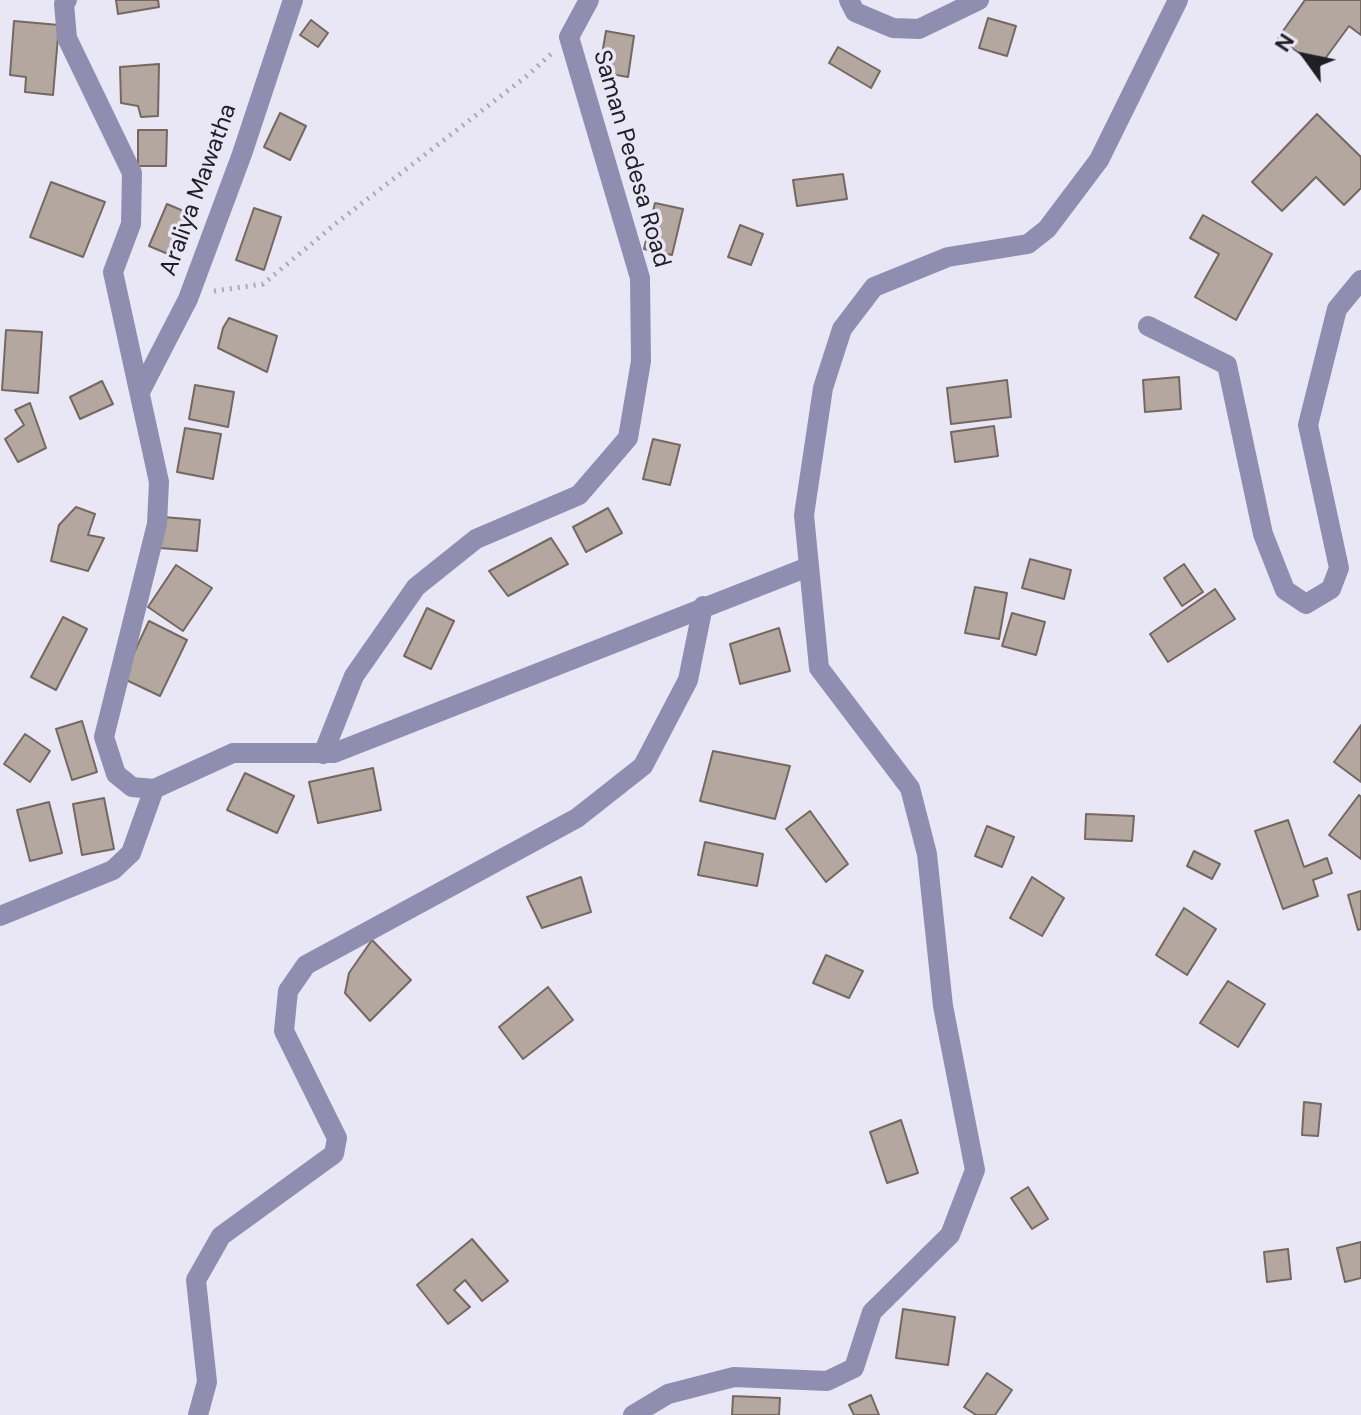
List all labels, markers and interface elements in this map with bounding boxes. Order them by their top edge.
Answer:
north arrow [1265,16,1345,96]
text: N [1268,28,1301,57]
street label: Saman Pedesa Road [586,47,676,271]
street label: Araliya Mawatha [155,100,243,280]

